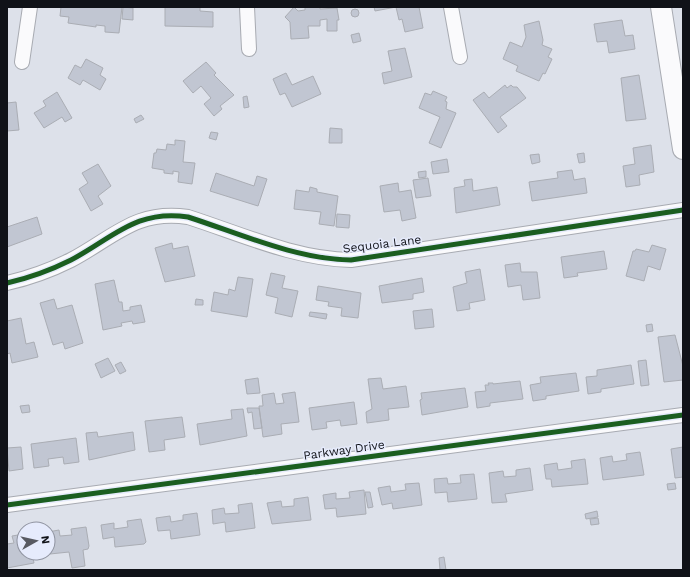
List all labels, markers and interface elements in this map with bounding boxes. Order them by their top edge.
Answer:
street label: Sequoia Lane [342,232,422,256]
street label: Parkway Drive [302,437,386,463]
north arrow [16,521,56,561]
text: N [38,535,52,545]

